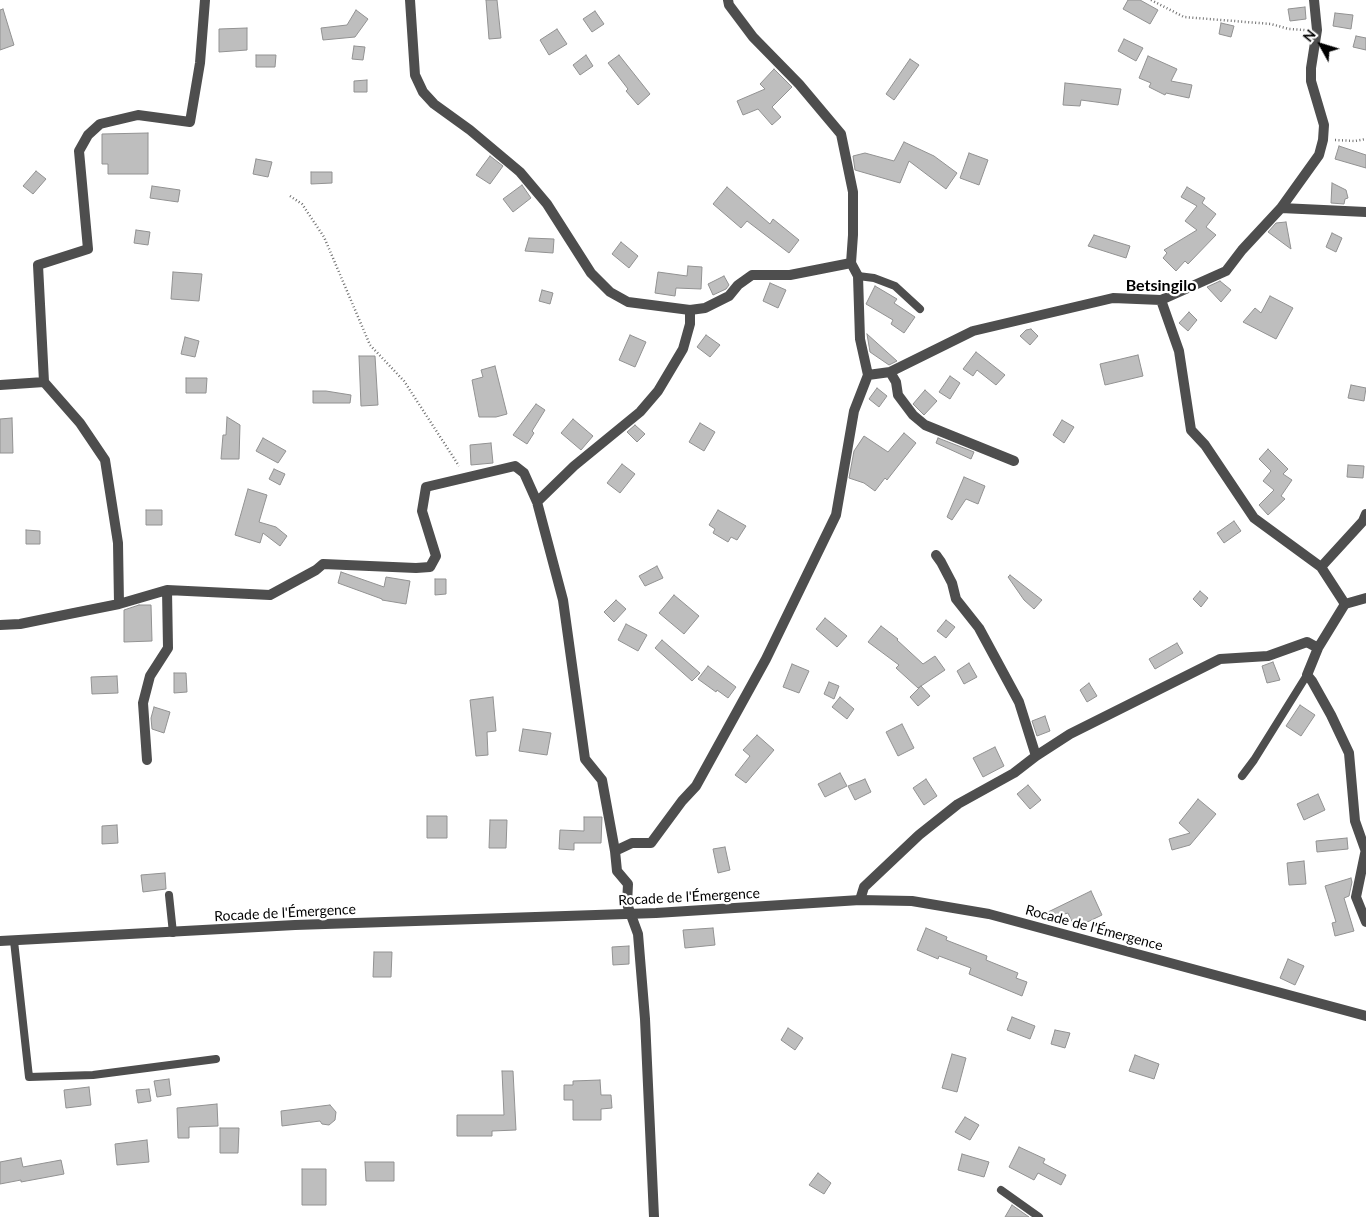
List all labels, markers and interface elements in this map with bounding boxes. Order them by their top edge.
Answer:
north arrow [1296,20,1346,70]
text: N [1299,26,1319,45]
district label: Betsingilo [1126,276,1196,296]
street label: Rocade de l'Émergence [618,885,760,909]
street label: Rocade de l'Émergence [214,901,356,925]
street label: Rocade de l'Émergence [1023,902,1165,954]

